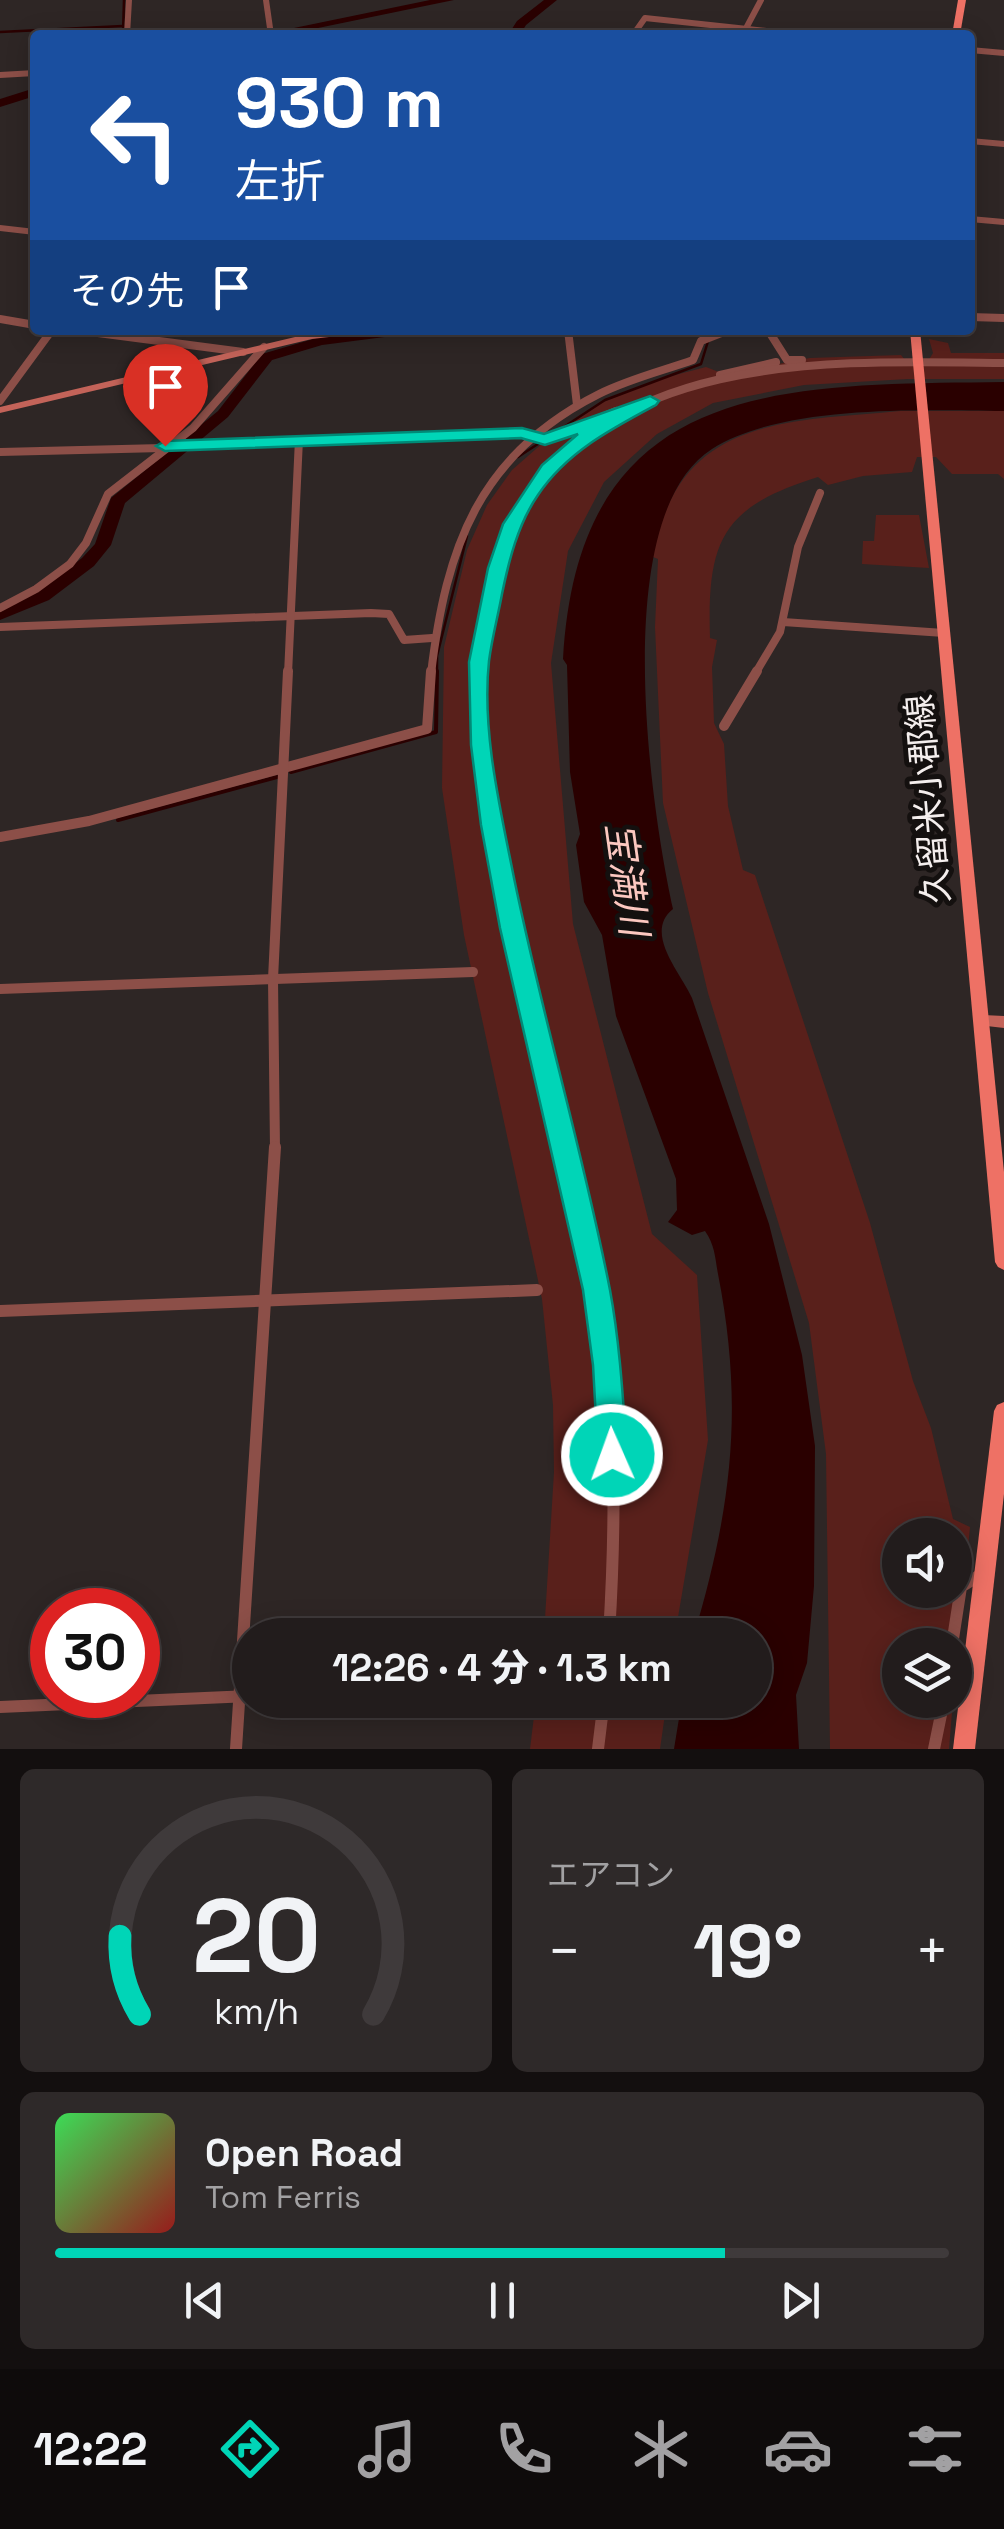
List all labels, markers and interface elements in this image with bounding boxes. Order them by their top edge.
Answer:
text: 930 m [235,58,444,147]
icon: left [70,70,200,200]
text: 左折 [235,153,325,210]
icon: arrive [204,260,259,315]
text: その先 [70,267,184,315]
pin [123,344,208,447]
icon: arrive [138,359,193,414]
street label: 久留米小郡線 [897,692,959,906]
water label: 宝満川 [595,819,659,943]
position arrow [560,1403,664,1507]
map controls [882,1518,972,1718]
button: sound [882,1518,972,1608]
speed limit sign: 30 [30,1588,160,1718]
button: layers [882,1628,972,1718]
text: 12:26 · 4 分 · 1.3 km [332,1644,672,1692]
text: エアコン [547,1855,675,1895]
text: 20 [191,1870,321,2002]
text: 19° [693,1903,803,1999]
text: − [547,1916,581,1986]
text: + [915,1916,949,1986]
text: km/h [213,1989,299,2034]
text: Open Road [205,2129,403,2177]
text: Tom Ferris [205,2177,361,2217]
icon: previous [177,2273,232,2328]
icon: pause [475,2273,530,2328]
icon: next [773,2273,828,2328]
icon: directions [215,2414,285,2484]
icon: music [352,2414,422,2484]
icon: phone [489,2414,559,2484]
icon: climate [626,2414,696,2484]
icon: car [763,2414,833,2484]
icon: filters [900,2414,970,2484]
text: 12:22 [34,2421,148,2478]

